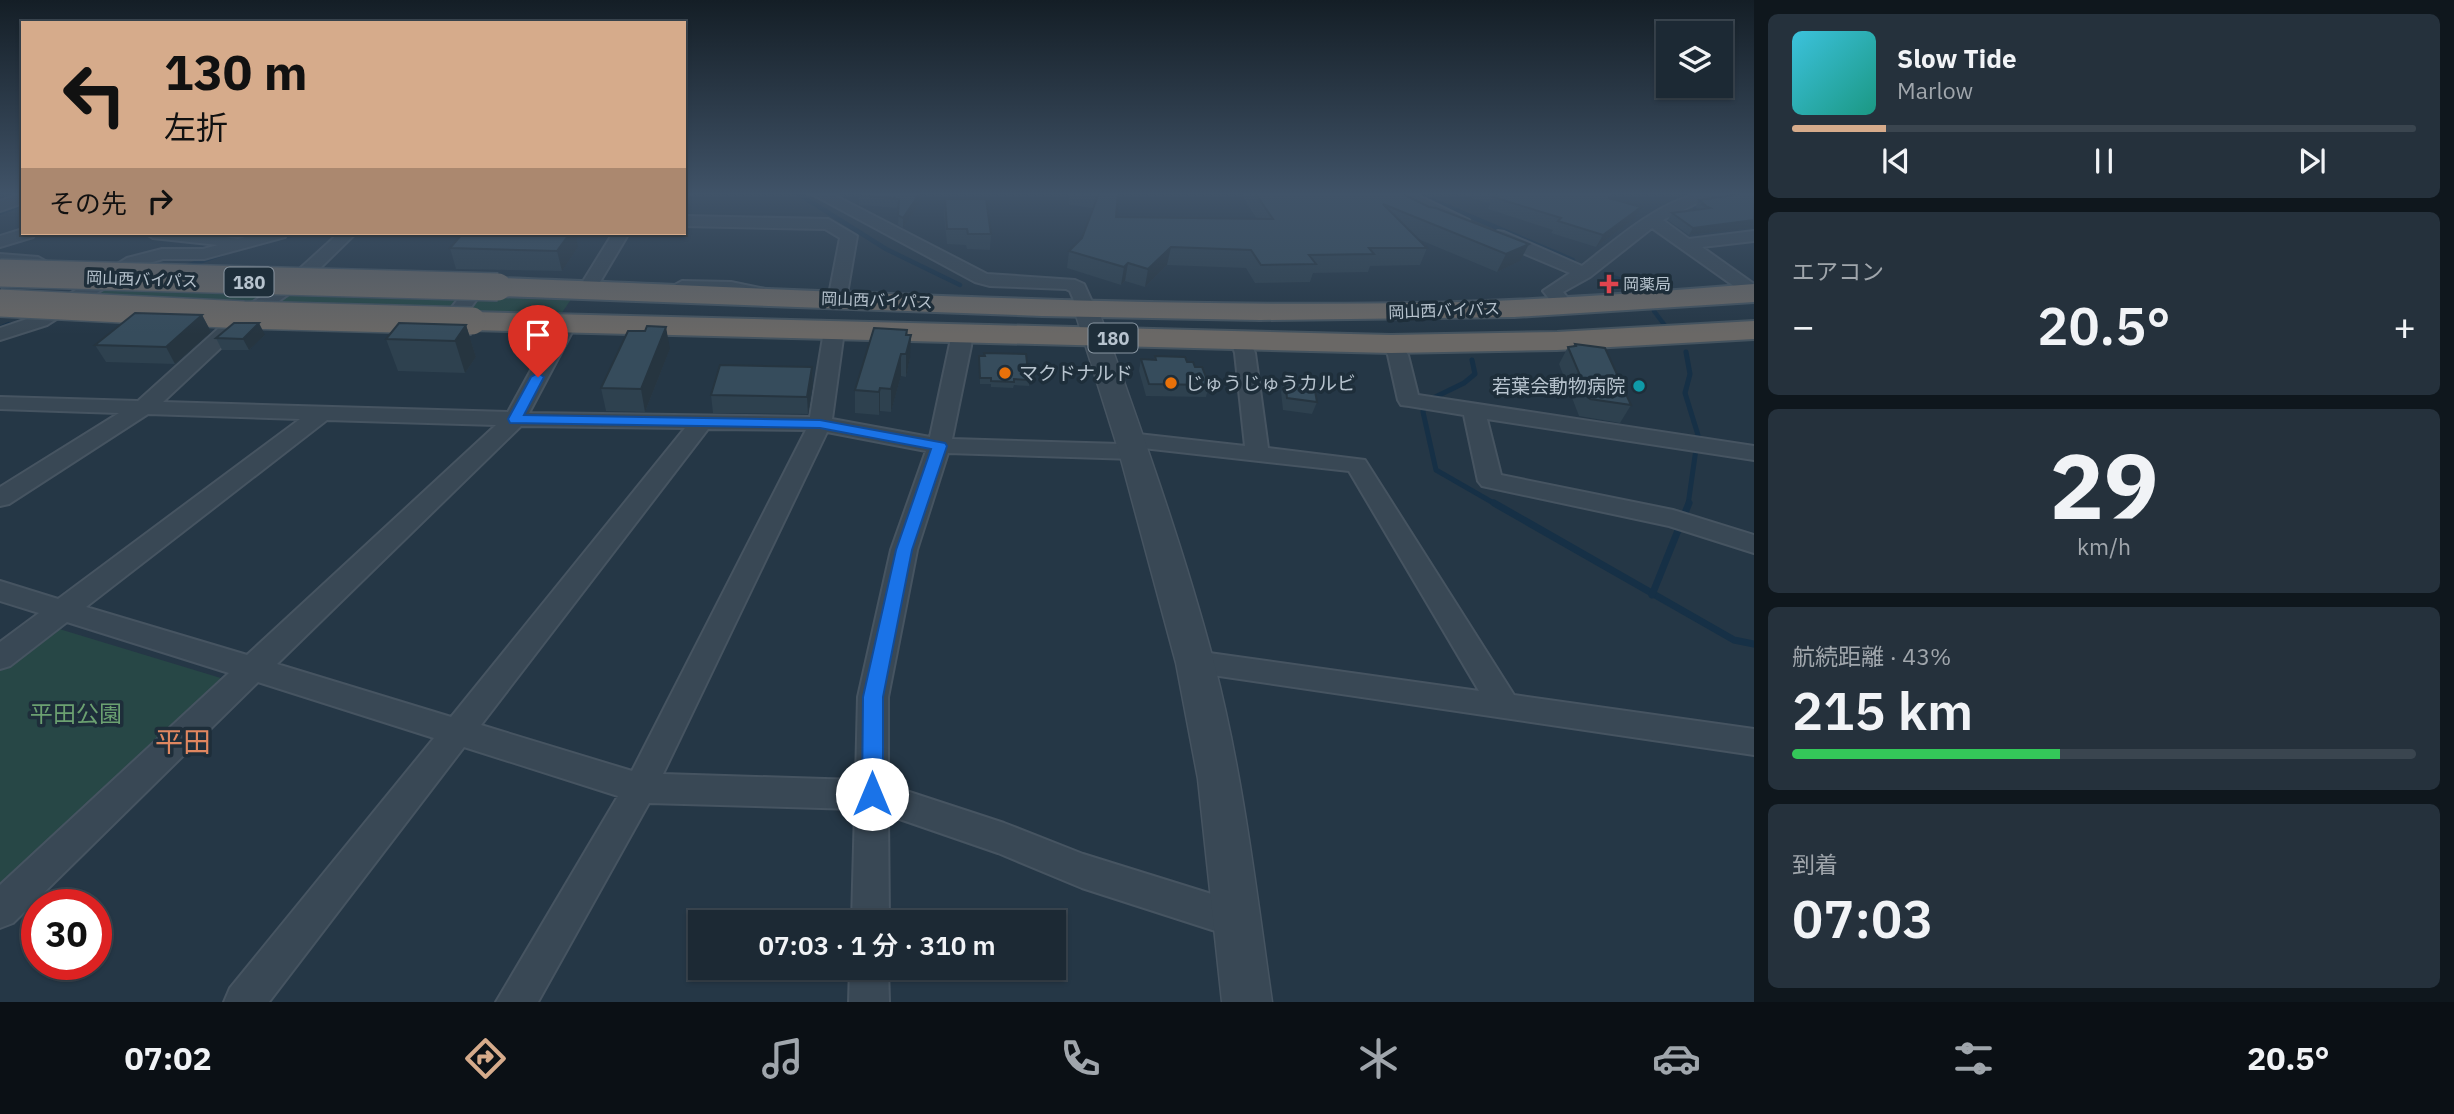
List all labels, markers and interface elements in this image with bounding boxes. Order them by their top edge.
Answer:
map controls [1656,21,1733,98]
button: layers [1656,21,1733,98]
text: 130 m [164,40,308,103]
text: Slow Tide [1897,41,2017,75]
icon: left [49,49,140,140]
text: Marlow [1897,75,1973,105]
text: 左折 [164,106,228,148]
icon: previous [1877,142,1915,180]
icon: pause [2085,142,2123,180]
icon: next [2293,142,2331,180]
icon: right [141,182,179,220]
text: その先 [49,186,127,220]
text: エアコン [1792,256,1884,286]
street label: 岡山西バイパス [86,267,198,291]
road number: 180 [224,268,274,296]
place label: 岡薬局 [1623,274,1671,294]
marker: 岡薬局 [1601,276,1617,292]
street label: 岡山西バイパス [821,288,933,312]
text: 20.5° [2037,292,2171,359]
street label: 岡山西バイパス [1388,298,1500,322]
text: − [1792,301,1815,350]
text: + [2393,301,2416,350]
pin [508,305,568,377]
icon: arrive [519,316,557,354]
road number: 180 [1088,324,1138,352]
place label: マクドナルド [1019,361,1133,385]
marker: マクドナルド [997,365,1013,381]
place label: じゅうじゅうカルビ [1185,371,1356,395]
place label: 若葉会動物病院 [1492,374,1625,398]
marker: じゅうじゅうカルビ [1163,375,1179,391]
marker: 若葉会動物病院 [1631,378,1647,394]
text: 29 [2049,426,2159,544]
text: km/h [2077,531,2131,561]
text: 航続距離 · 43% [1792,641,1951,671]
text: 215 km [1792,677,1973,744]
park label: 平田公園 [30,698,122,728]
district label: 平田 [155,723,211,760]
position arrow [835,757,909,831]
text: 到着 [1792,849,1838,879]
text: 07:03 [1792,885,1933,952]
speed limit sign: 30 [21,889,112,980]
text: 07:03 · 1 分 · 310 m [758,928,996,962]
icon: directions [461,1034,510,1083]
icon: music [758,1034,807,1083]
icon: phone [1056,1034,1105,1083]
icon: climate [1354,1034,1403,1083]
icon: car [1652,1034,1701,1083]
icon: filters [1949,1034,1998,1083]
text: 07:02 [124,1037,212,1079]
text: 20.5° [2247,1037,2330,1079]

